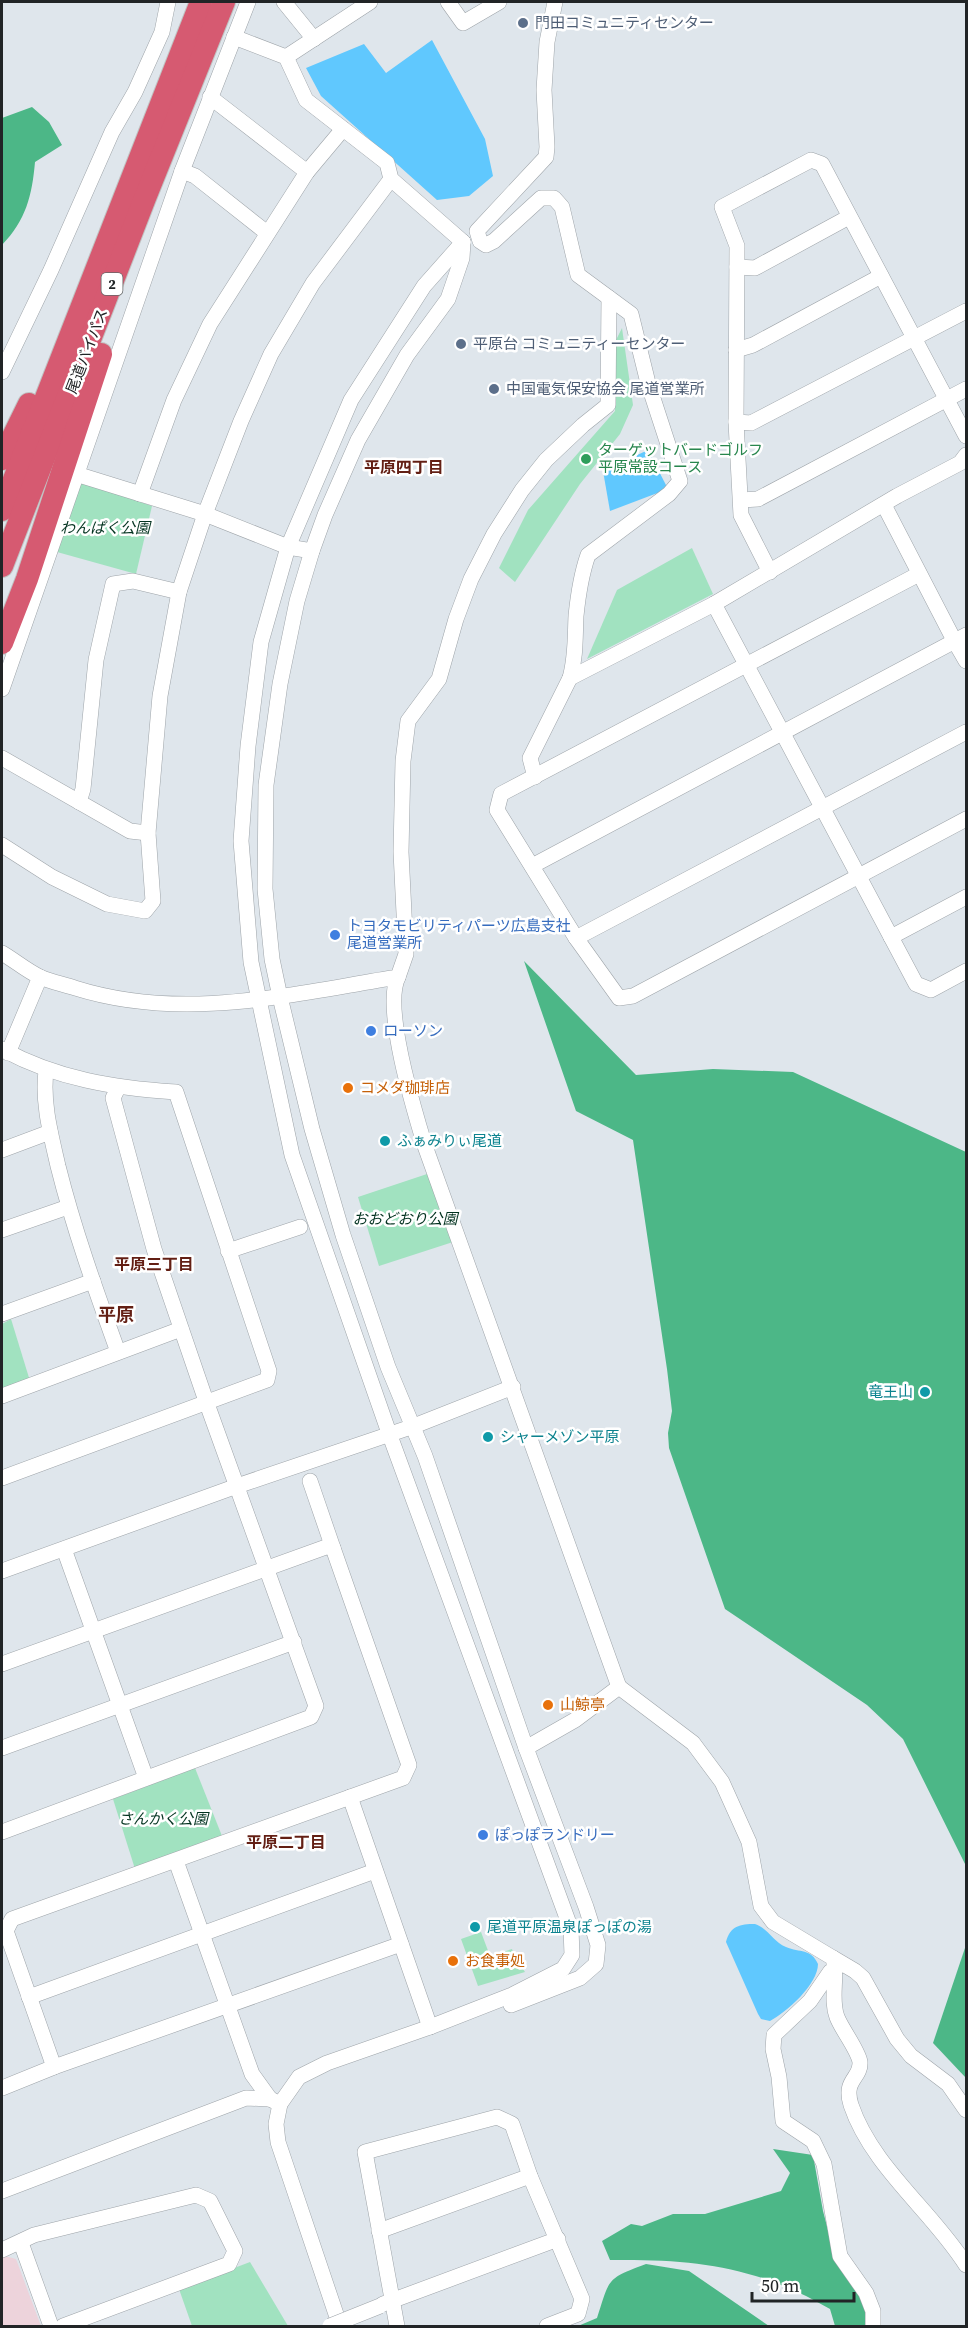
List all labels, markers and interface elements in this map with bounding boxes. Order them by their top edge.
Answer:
place label: 門田コミュニティセンター [535,12,714,33]
marker: 門田コミュニティセンター [516,16,530,30]
road number: 2 [102,273,122,295]
street label: 尾道バイパス [61,305,112,396]
place label: 平原台 コミュニティーセンター [473,333,686,354]
marker: 平原台 コミュニティーセンター [454,337,468,351]
place label: 中国電気保安協会 尾道営業所 [506,378,705,399]
marker: 中国電気保安協会 尾道営業所 [487,382,501,396]
place label: ターゲットバードゴルフ 平原常設コース [598,439,763,477]
marker: ターゲットバードゴルフ 平原常設コース [579,452,593,466]
district label: 平原四丁目 [364,456,444,478]
park label: わんぱく公園 [60,517,152,538]
place label: トヨタモビリティパーツ広島支社 尾道営業所 [347,915,571,953]
marker: トヨタモビリティパーツ広島支社 尾道営業所 [328,928,342,942]
place label: ローソン [383,1020,443,1041]
marker: ローソン [364,1024,378,1038]
place label: コメダ珈琲店 [360,1077,450,1098]
marker: コメダ珈琲店 [341,1081,355,1095]
place label: ふぁみりぃ尾道 [397,1130,502,1151]
marker: ふぁみりぃ尾道 [378,1134,392,1148]
park label: おおどおり公園 [352,1208,459,1229]
district label: 平原三丁目 [114,1253,194,1275]
district label: 平原 [98,1302,134,1327]
place label: 竜王山 [868,1381,913,1402]
marker: 竜王山 [918,1385,932,1399]
place label: シャーメゾン平原 [500,1426,619,1447]
marker: シャーメゾン平原 [481,1430,495,1444]
place label: 山鯨亭 [560,1694,605,1715]
marker: 山鯨亭 [541,1698,555,1712]
park label: さんかく公園 [118,1808,210,1829]
place label: ぽっぽランドリー [495,1824,615,1845]
marker: ぽっぽランドリー [476,1828,490,1842]
district label: 平原二丁目 [246,1831,326,1853]
place label: 尾道平原温泉ぽっぽの湯 [487,1916,652,1937]
marker: 尾道平原温泉ぽっぽの湯 [468,1920,482,1934]
place label: お食事処 [465,1950,525,1971]
marker: お食事処 [446,1954,460,1968]
scale bar [752,2265,854,2303]
text: 50 m [761,2273,799,2298]

